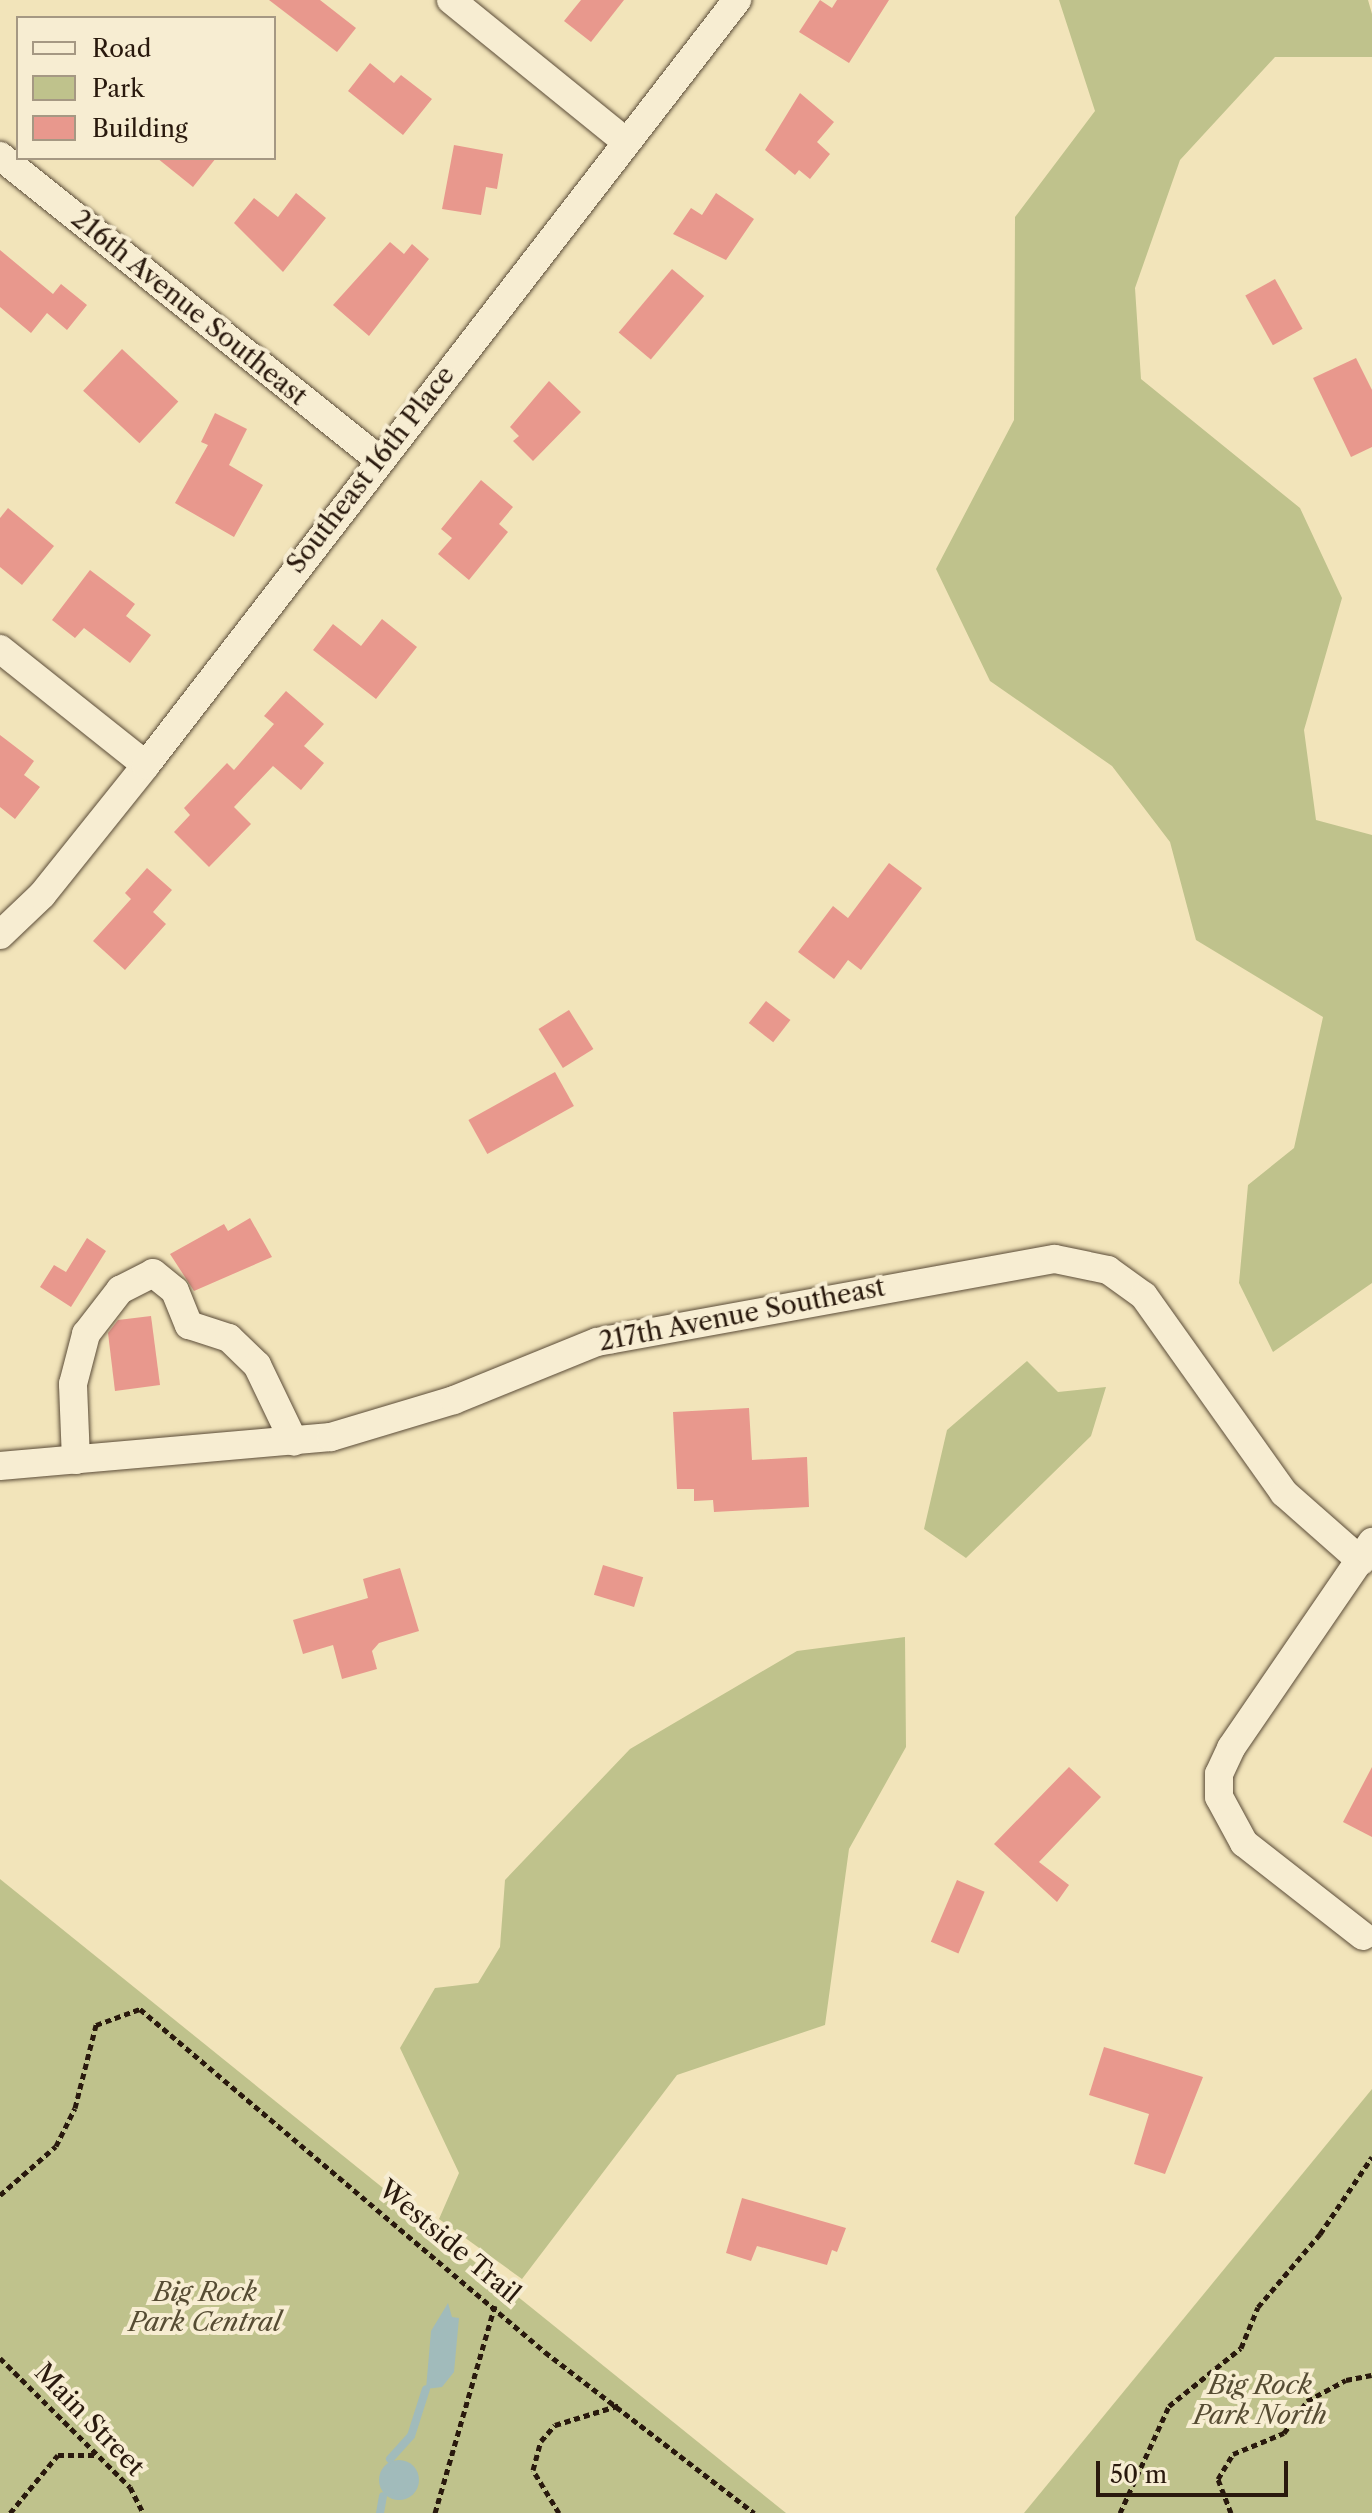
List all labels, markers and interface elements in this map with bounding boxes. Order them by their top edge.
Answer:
legend [16,16,276,160]
text: Road [92,34,151,63]
text: Park [92,74,144,103]
text: Building [92,114,188,143]
street label: 216th Avenue Southeast [65,203,313,413]
street label: Southeast 16th Place [281,360,461,580]
street label: 217th Avenue Southeast [596,1272,888,1358]
street label: Westside Trail [372,2174,526,2310]
park label: Big Rock Park Central [128,2277,282,2338]
street label: Main Street [28,2357,150,2483]
park label: Big Rock Park North [1193,2370,1327,2432]
scale bar [1100,2445,1292,2495]
text: 50 m [1110,2460,1167,2489]

